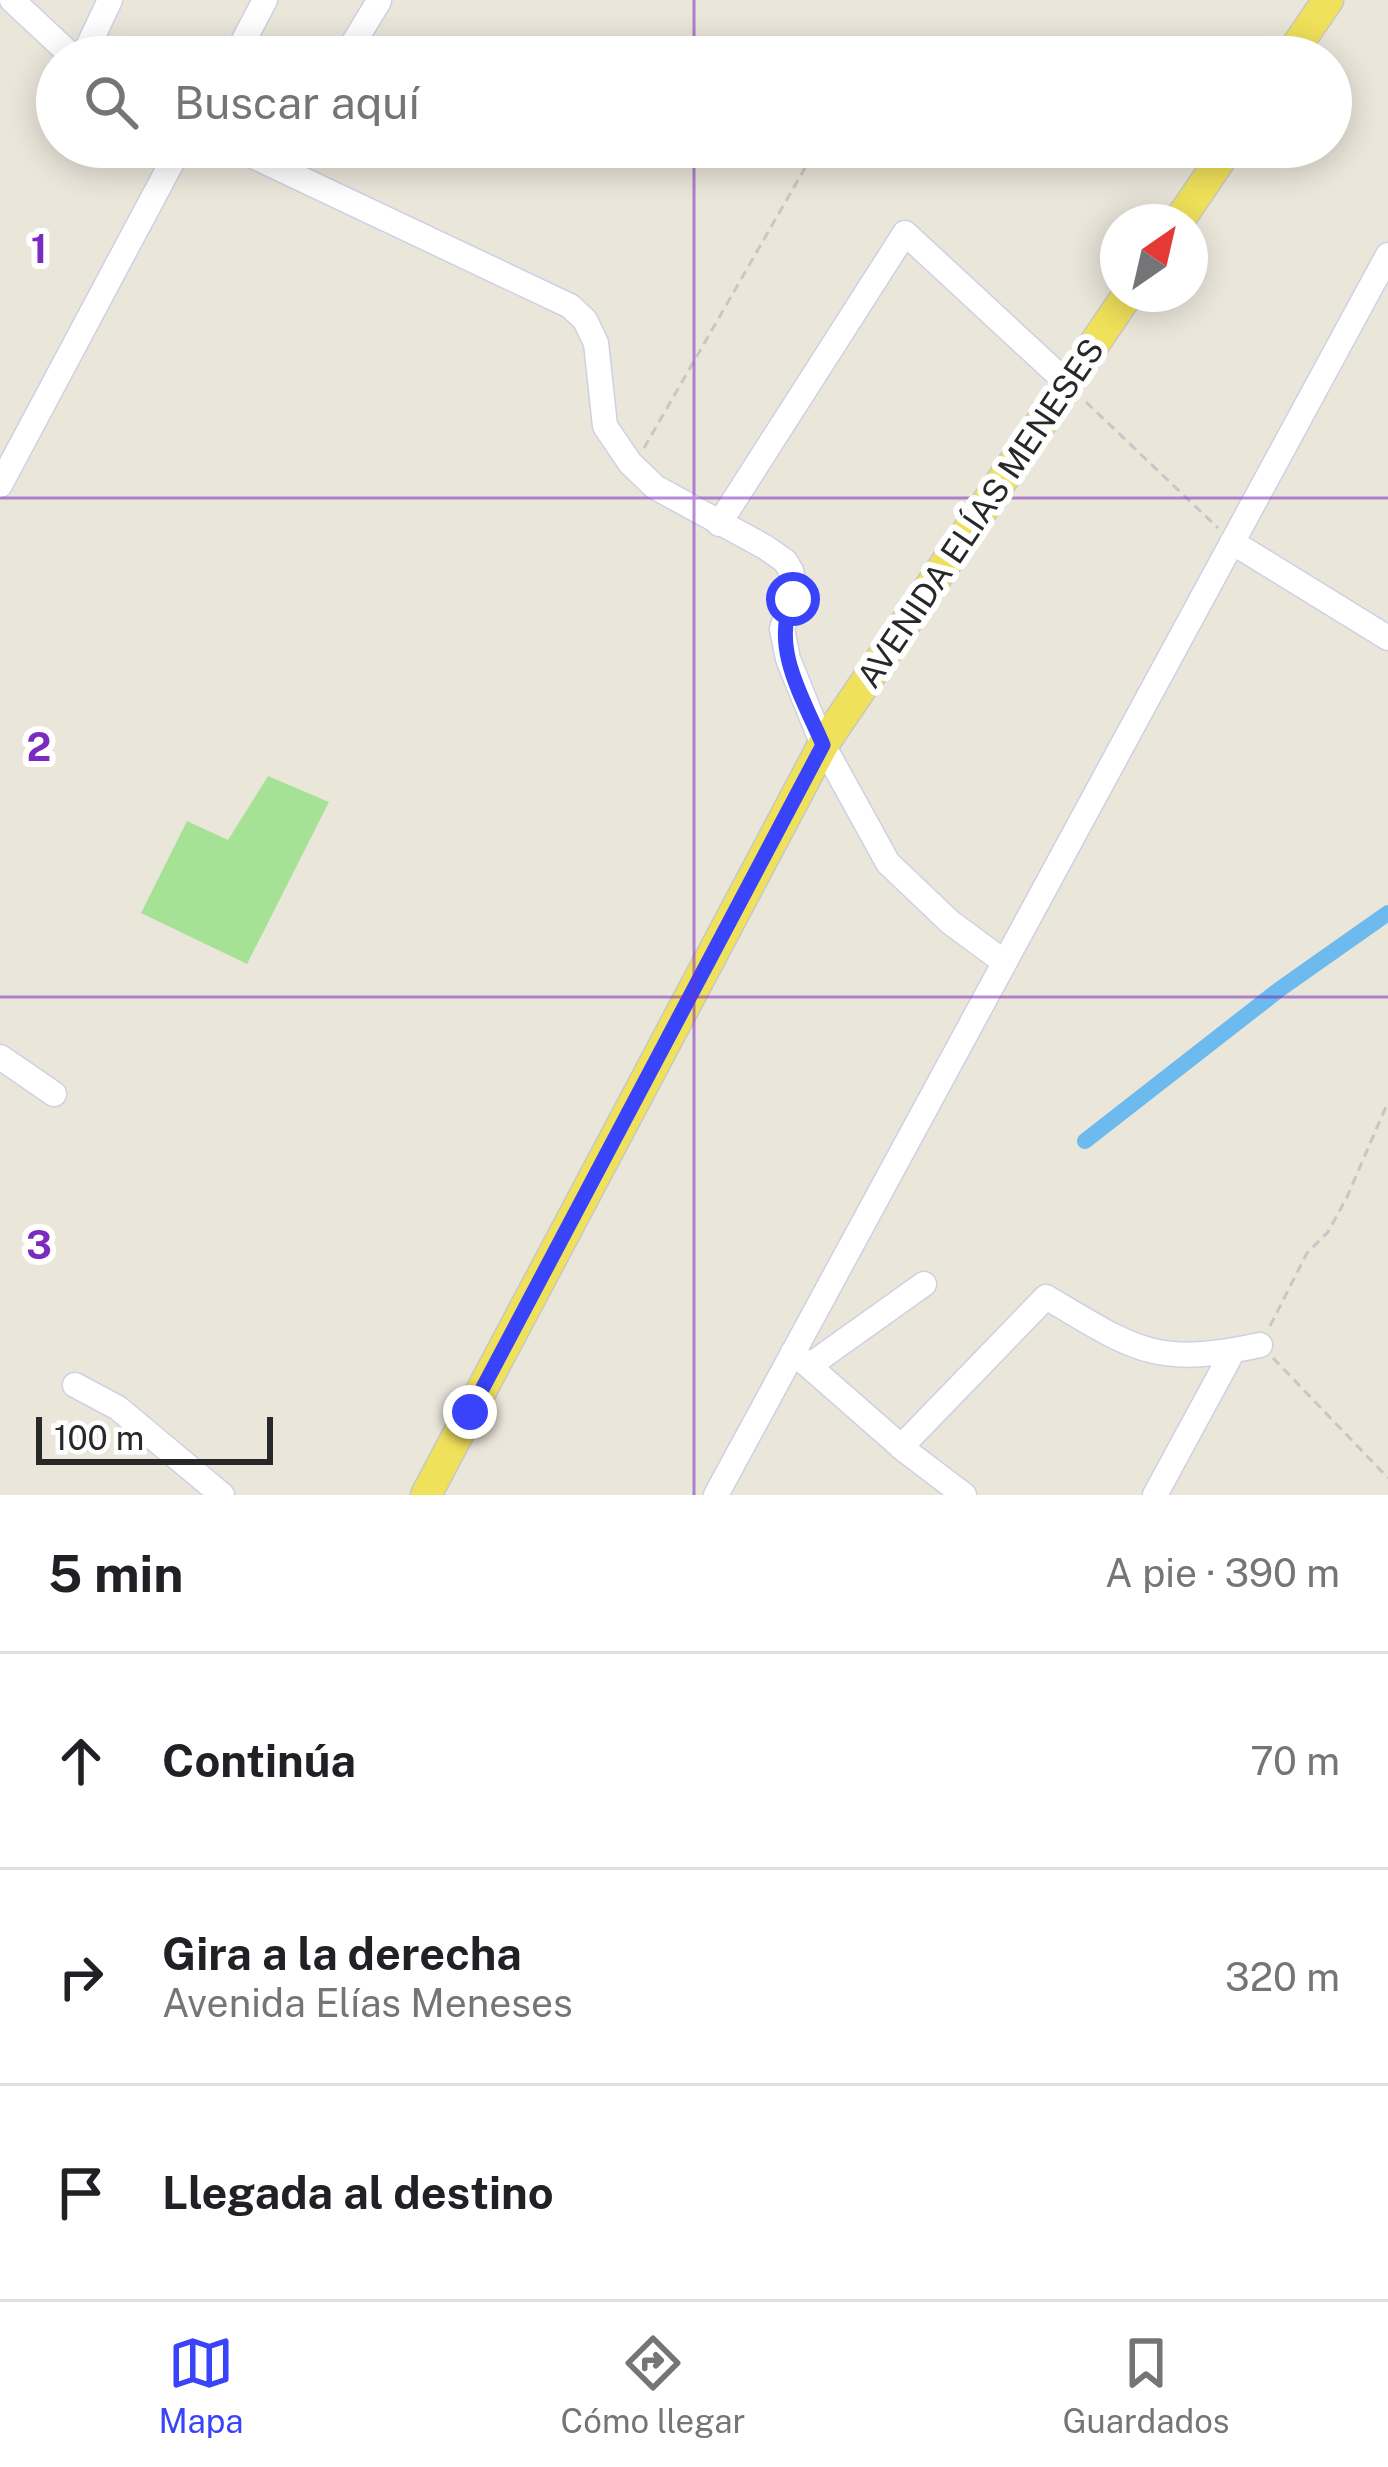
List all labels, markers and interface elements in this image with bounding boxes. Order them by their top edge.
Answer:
search box [36,36,1352,168]
icon: search [78,69,144,135]
text: Buscar aquí [174,76,420,129]
north arrow [1100,204,1208,312]
text: 1 [31,226,47,272]
street label: AVENIDA ELÍAS MENESES [848,331,1111,695]
route start [766,572,820,626]
text: 2 [27,724,51,770]
text: 3 [26,1222,52,1268]
route end [443,1385,497,1439]
scale bar [36,1411,273,1464]
text: 100 m [54,1419,144,1457]
text: 5 min [48,1544,184,1603]
text: A pie · 390 m [1105,1550,1340,1596]
icon: ahead [48,1728,114,1794]
text: Continúa [162,1734,356,1787]
text: 70 m [1250,1738,1340,1784]
text: Gira a la derecha [162,1927,522,1980]
icon: right [48,1944,114,2010]
text: 320 m [1225,1954,1340,2000]
text: Avenida Elías Meneses [162,1980,573,2026]
icon: arrive [48,2160,114,2226]
text: Llegada al destino [162,2166,554,2219]
tab: Mapa [159,2330,244,2440]
tab: Cómo llegar [561,2330,745,2440]
tab: Guardados [1062,2330,1229,2440]

